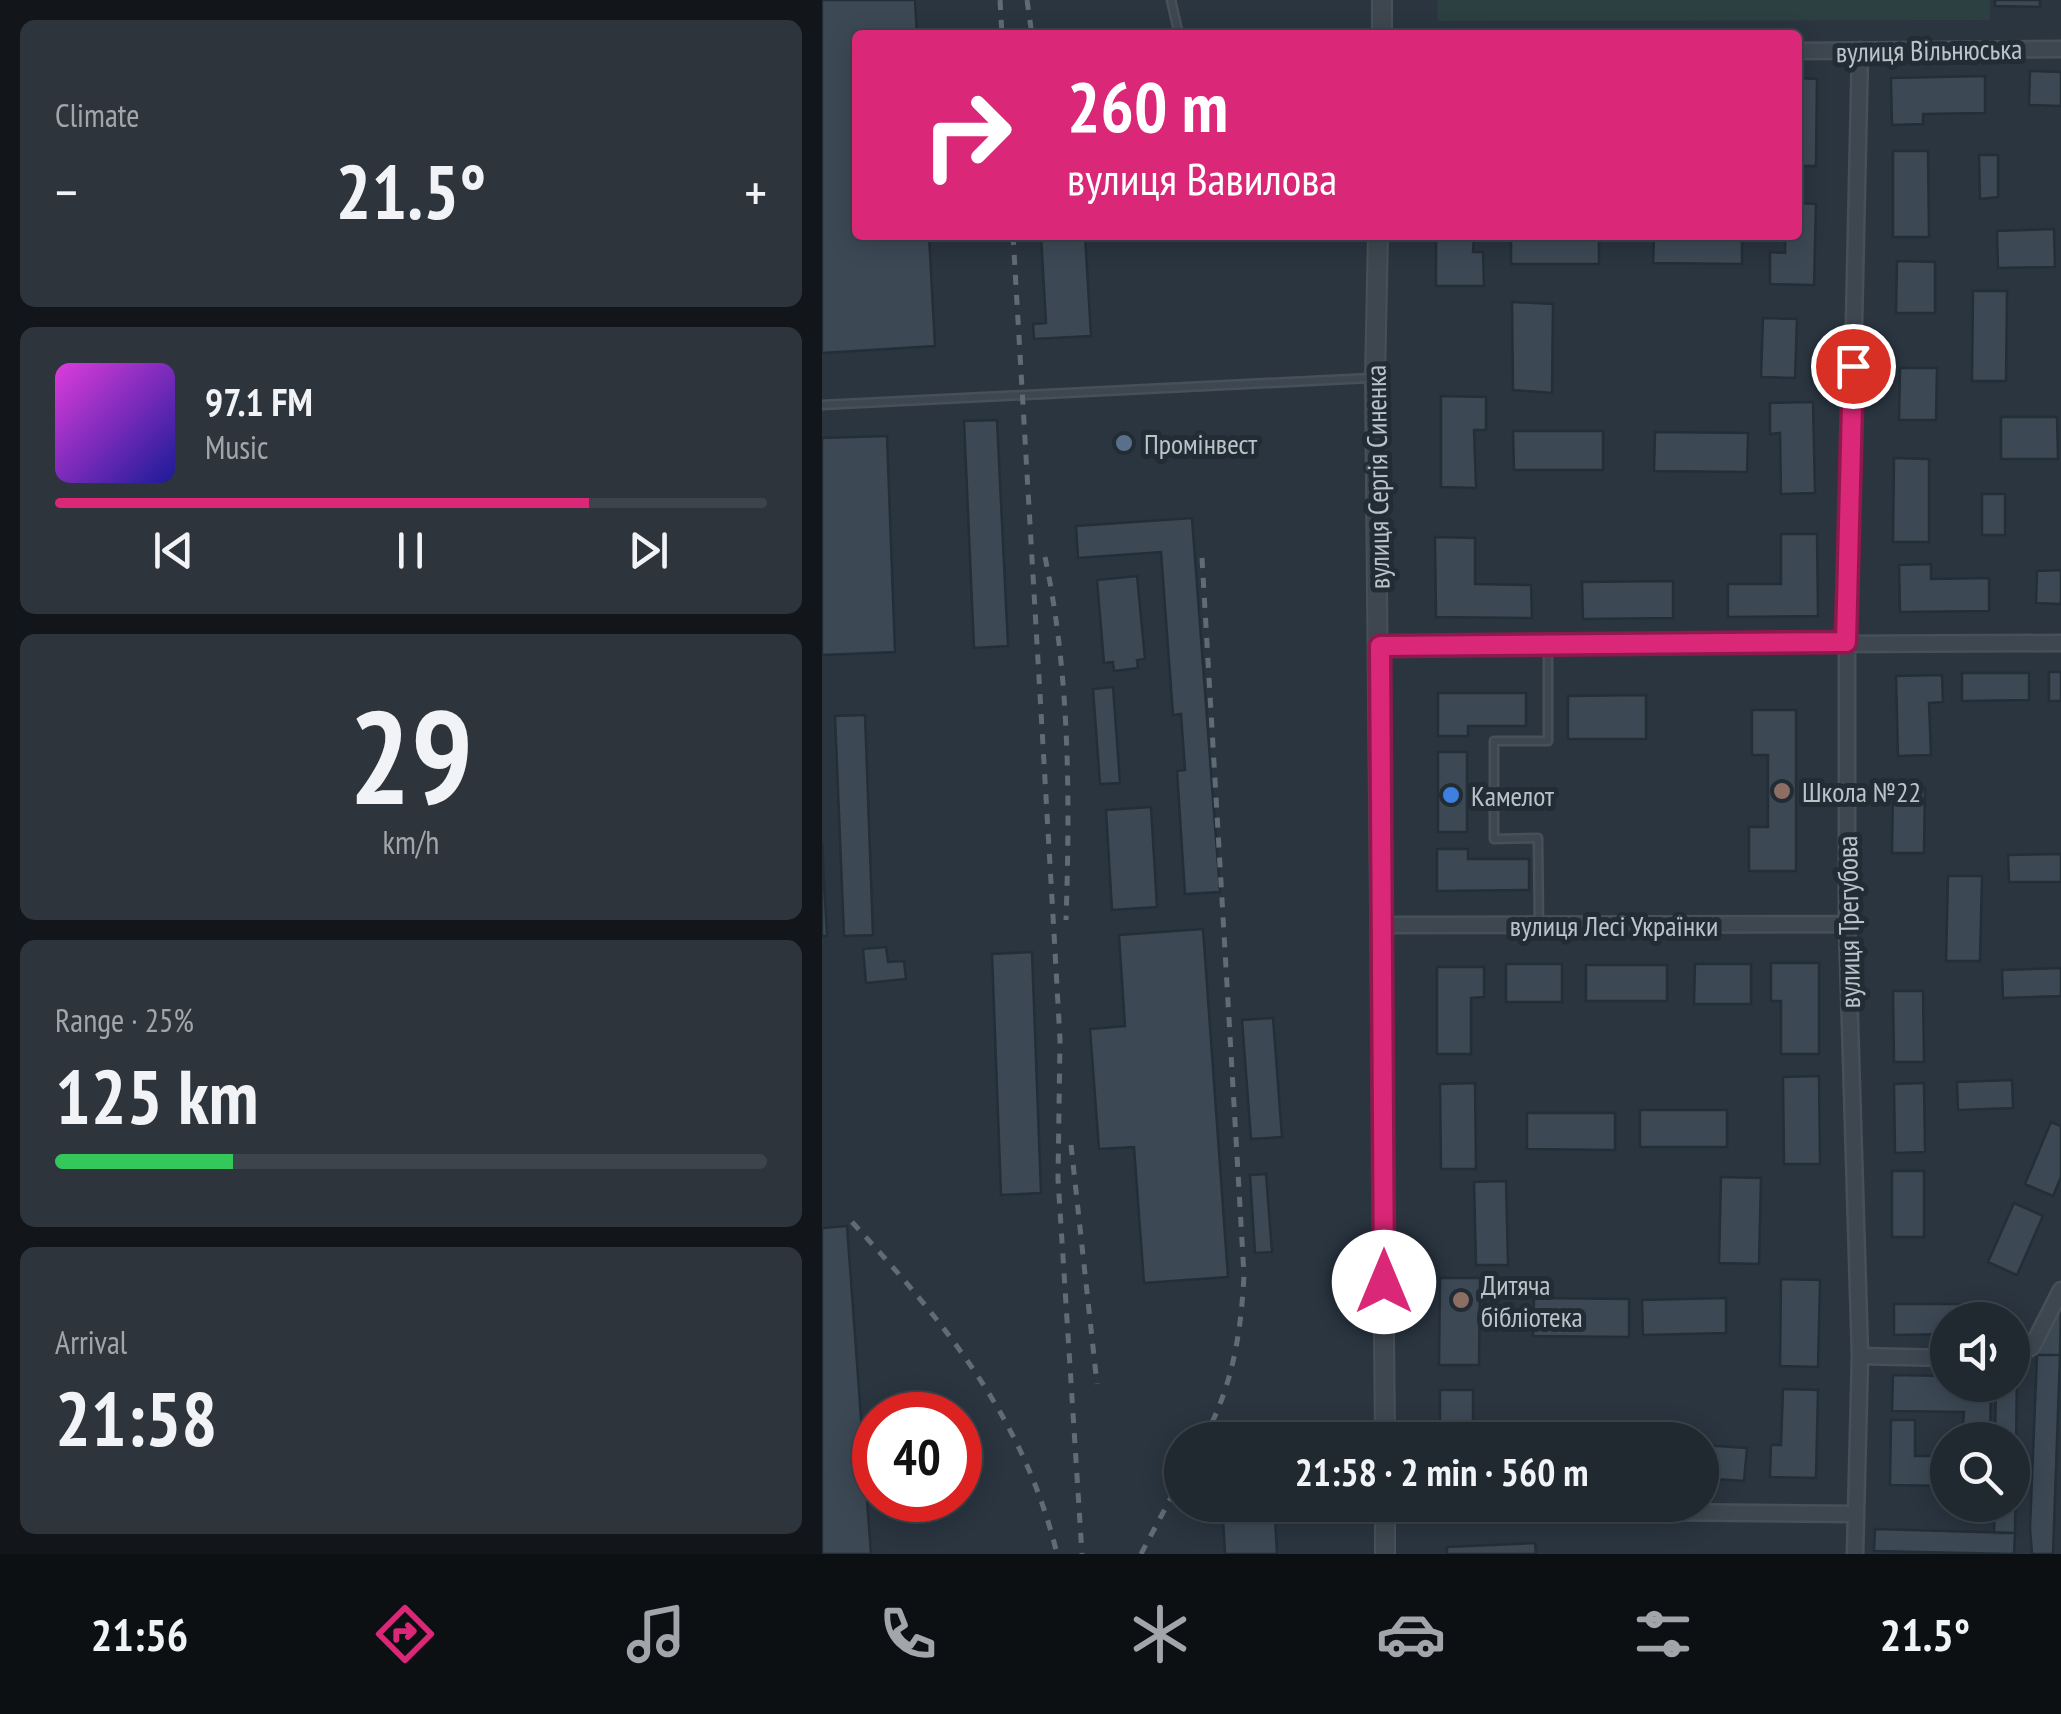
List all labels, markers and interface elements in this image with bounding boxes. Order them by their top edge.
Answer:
street label: вулиця Вільнюська [1835,30,2023,70]
text: 260 m [1067,61,1228,151]
icon: right [902,70,1032,200]
text: Climate [55,94,139,136]
text: 21.5° [336,143,486,240]
text: вулиця Вавилова [1067,149,1337,207]
text: − [55,156,78,227]
text: + [744,156,767,227]
pin [1811,324,1896,409]
icon: arrive [1826,339,1881,394]
street label: вулиця Сергія Синенка [1357,365,1397,589]
text: 97.1 FM [205,377,313,426]
place label: Промінвест [1144,425,1257,462]
text: Music [205,426,268,468]
marker: Промінвест [1113,432,1135,454]
icon: previous [146,523,201,578]
icon: pause [383,523,438,578]
icon: next [621,523,676,578]
text: 29 [349,672,473,840]
place label: Школа №22 [1802,773,1921,810]
place label: Камелот [1471,777,1554,814]
marker: Школа №22 [1771,780,1793,802]
marker: Камелот [1440,784,1462,806]
text: km/h [383,821,439,863]
street label: вулиця Трегубова [1828,835,1868,1009]
street label: вулиця Лесі Українки [1510,907,1718,944]
text: Range · 25% [55,999,194,1041]
text: 125 km [55,1048,259,1145]
position arrow [1332,1230,1436,1334]
place label: Дитяча бібліотека [1481,1266,1583,1335]
marker: Дитяча бібліотека [1450,1289,1472,1311]
map controls [1930,1302,2030,1522]
button: sound [1930,1302,2030,1402]
text: Arrival [55,1321,127,1363]
text: 21:58 [55,1370,217,1467]
speed limit sign: 40 [852,1392,982,1522]
button: search [1930,1422,2030,1522]
text: 21:58 · 2 min · 560 m [1295,1447,1588,1496]
icon: directions [370,1599,440,1669]
icon: music [621,1599,691,1669]
icon: phone [873,1599,943,1669]
icon: climate [1125,1599,1195,1669]
icon: car [1376,1599,1446,1669]
icon: filters [1628,1599,1698,1669]
text: 21:56 [91,1605,188,1663]
text: 21.5° [1880,1605,1970,1663]

